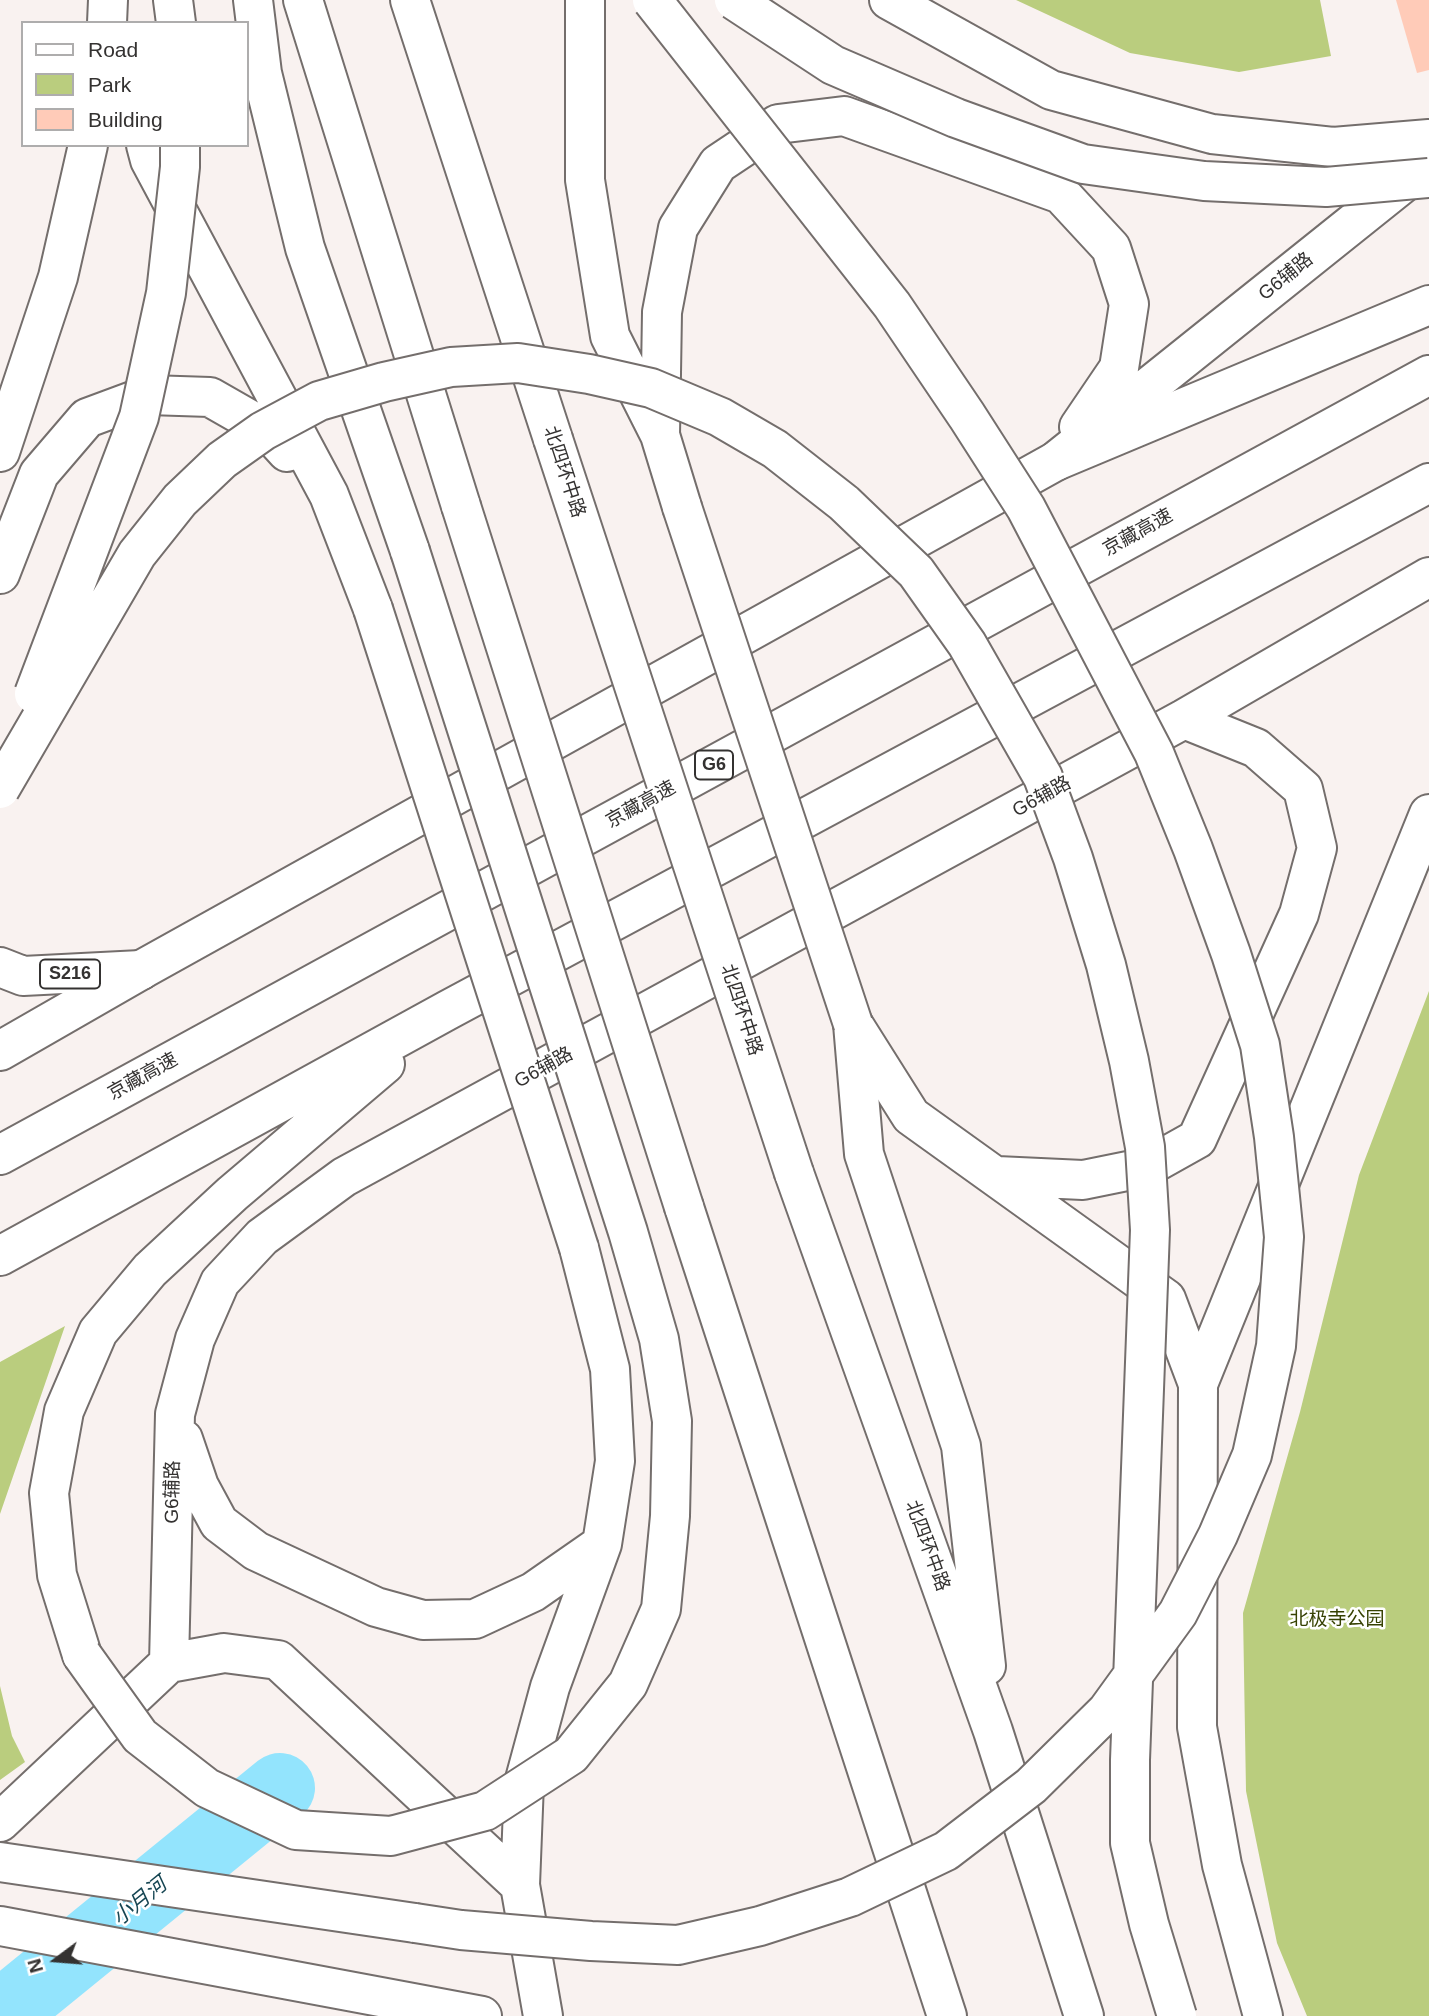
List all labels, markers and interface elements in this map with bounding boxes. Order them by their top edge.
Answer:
legend [21,21,248,147]
text: Road [88,38,138,61]
text: Park [88,73,131,96]
text: Building [88,108,163,131]
street label: G6辅路 [1254,248,1318,306]
street label: 北四环中路 [538,423,590,521]
street label: 京藏高速 [1099,505,1177,561]
road number: G6 [695,750,733,780]
street label: G6辅路 [1009,772,1075,822]
street label: 京藏高速 [602,777,680,833]
road number: S216 [40,959,100,988]
street label: 北四环中路 [715,961,767,1059]
street label: G6辅路 [511,1043,577,1093]
street label: 京藏高速 [104,1049,182,1105]
street label: G6辅路 [161,1460,185,1524]
street label: 北四环中路 [900,1497,954,1595]
park label: 北极寺公园 [1290,1609,1384,1631]
water label: 小月河 [108,1872,172,1932]
north arrow [21,1925,91,1995]
text: N [23,1956,47,1975]

